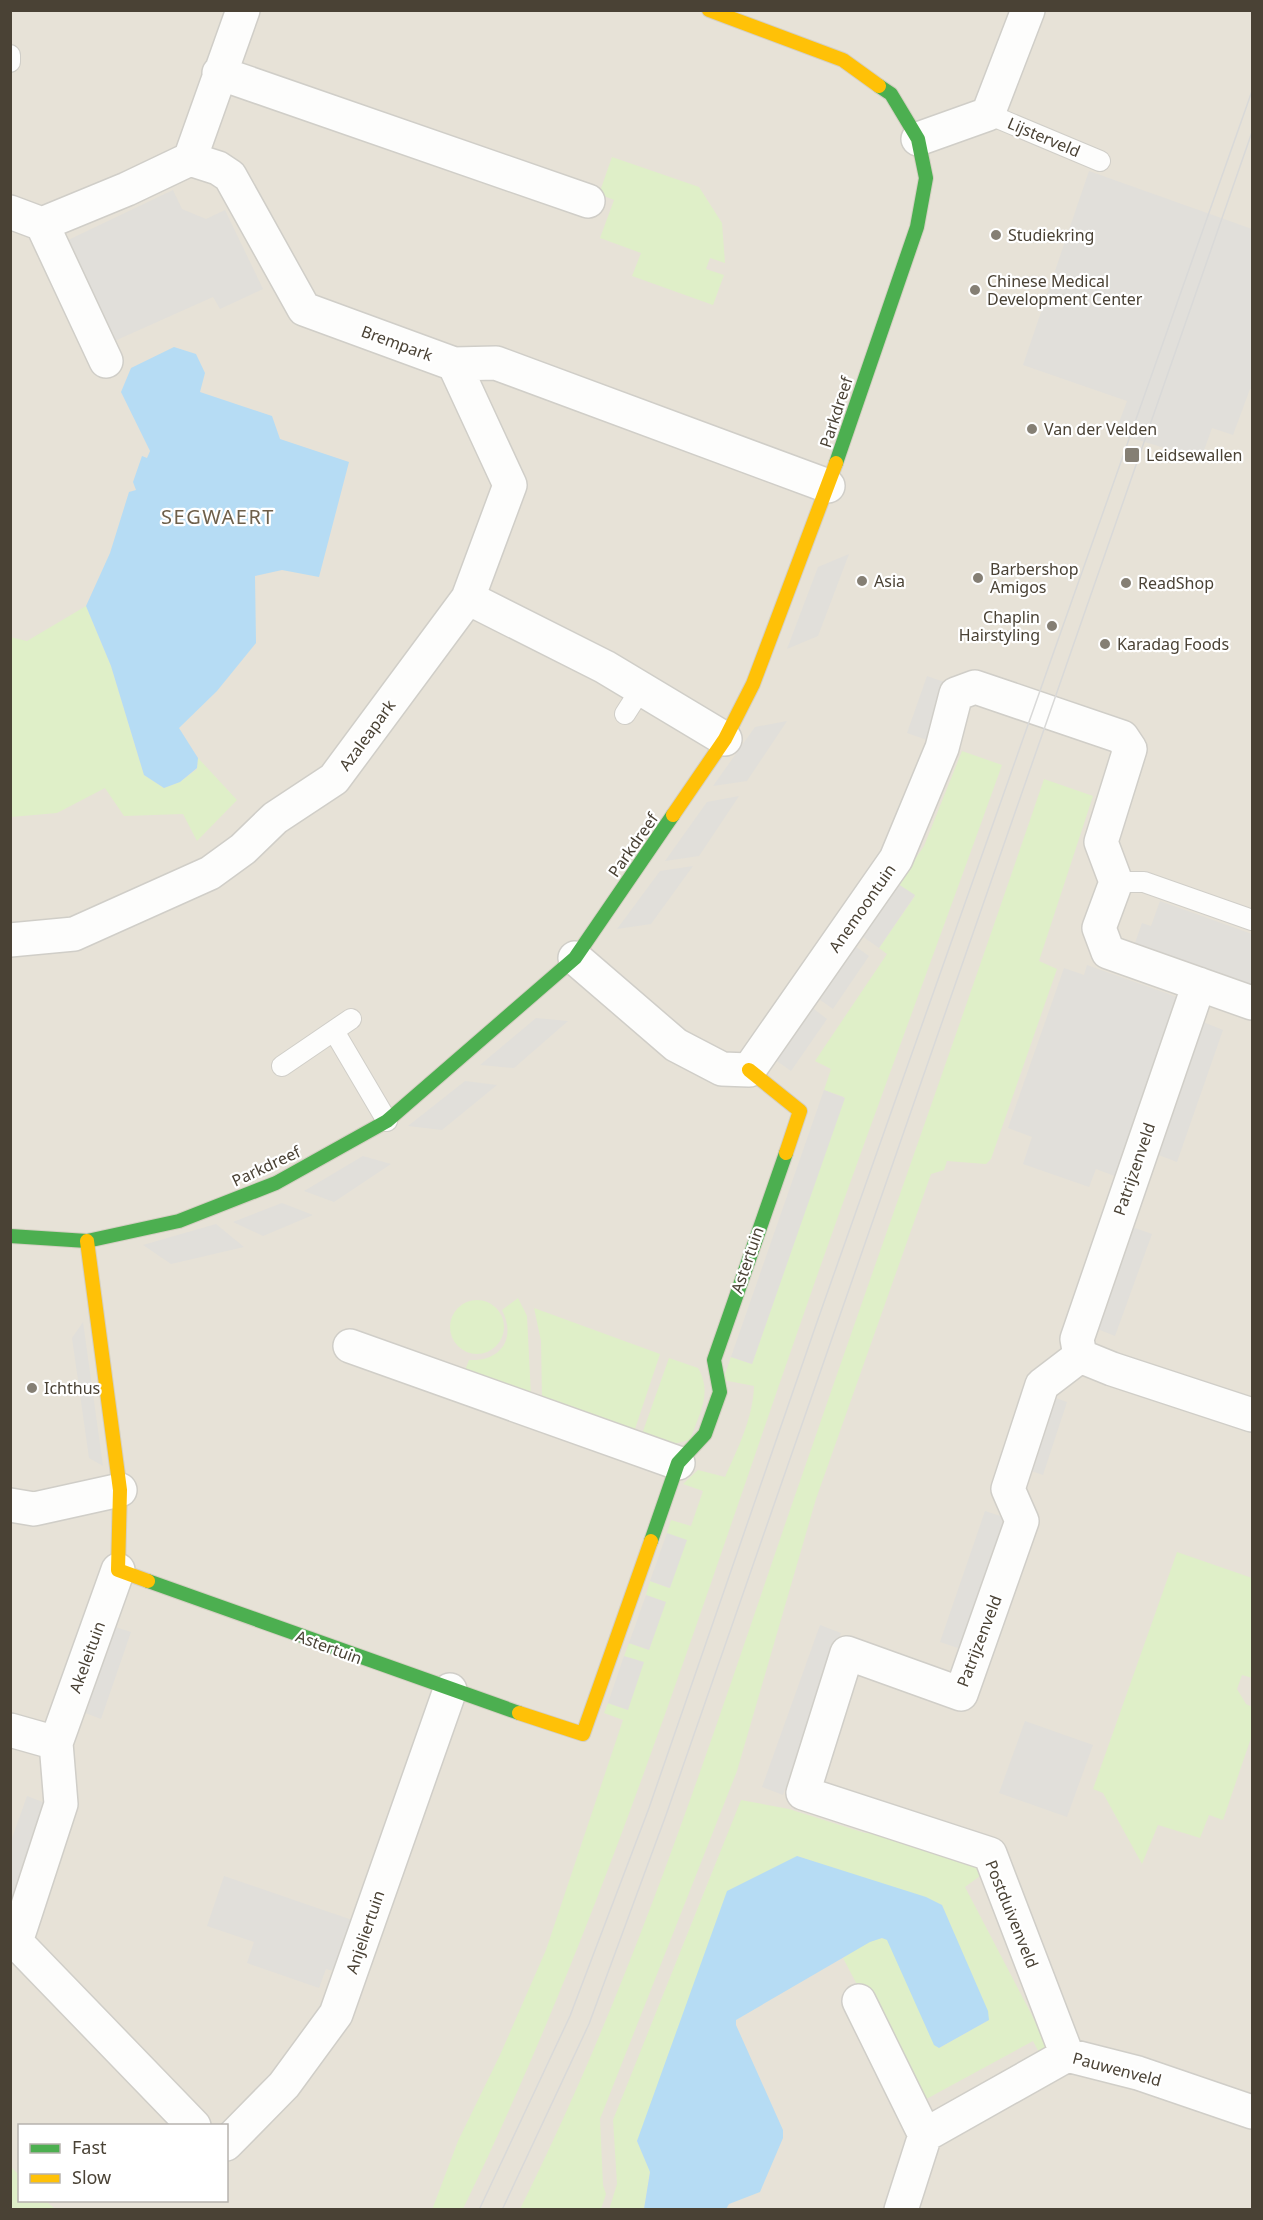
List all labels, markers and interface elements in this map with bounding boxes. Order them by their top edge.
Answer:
street label: Lijsterveld [1004,112,1084,162]
place label: Studiekring [1008,224,1094,246]
marker: Studiekring [989,228,1003,242]
place label: Chinese Medical Development Center [987,270,1143,310]
marker: Chinese Medical Development Center [968,283,982,297]
street label: Brempark [358,320,436,366]
street label: Parkdreef [814,372,858,450]
place label: Van der Velden [1044,418,1157,440]
marker: Van der Velden [1025,422,1039,436]
place label: Leidsewallen [1146,444,1242,466]
marker: Leidsewallen [1123,446,1141,464]
district label: SEGWAERT [161,503,275,530]
place label: Barbershop Amigos [990,558,1079,598]
place label: Asia [874,570,905,592]
marker: Barbershop Amigos [971,571,985,585]
place label: ReadShop [1138,572,1214,594]
marker: Asia [855,574,869,588]
marker: ReadShop [1119,576,1133,590]
place label: Chaplin Hairstyling [959,606,1040,646]
marker: Chaplin Hairstyling [1045,619,1059,633]
place label: Karadag Foods [1117,633,1229,655]
marker: Karadag Foods [1098,637,1112,651]
street label: Azaleapark [334,695,401,775]
street label: Parkdreef [603,807,664,881]
street label: Anemoontuin [823,859,901,957]
street label: Patrijzenveld [1108,1120,1160,1218]
street label: Parkdreef [228,1140,305,1192]
street label: Astertuin [725,1224,769,1296]
place label: Ichthus [44,1377,100,1399]
marker: Ichthus [25,1381,39,1395]
street label: Patrijzenveld [951,1592,1007,1690]
street label: Akeleituin [64,1618,110,1696]
street label: Astertuin [293,1625,365,1669]
street label: Postduivenveld [980,1857,1044,1971]
street label: Anjeliertuin [340,1887,390,1977]
street label: Pauwenveld [1070,2047,1164,2091]
legend [18,2124,228,2202]
text: Fast [72,2135,107,2159]
text: Slow [72,2165,111,2189]

